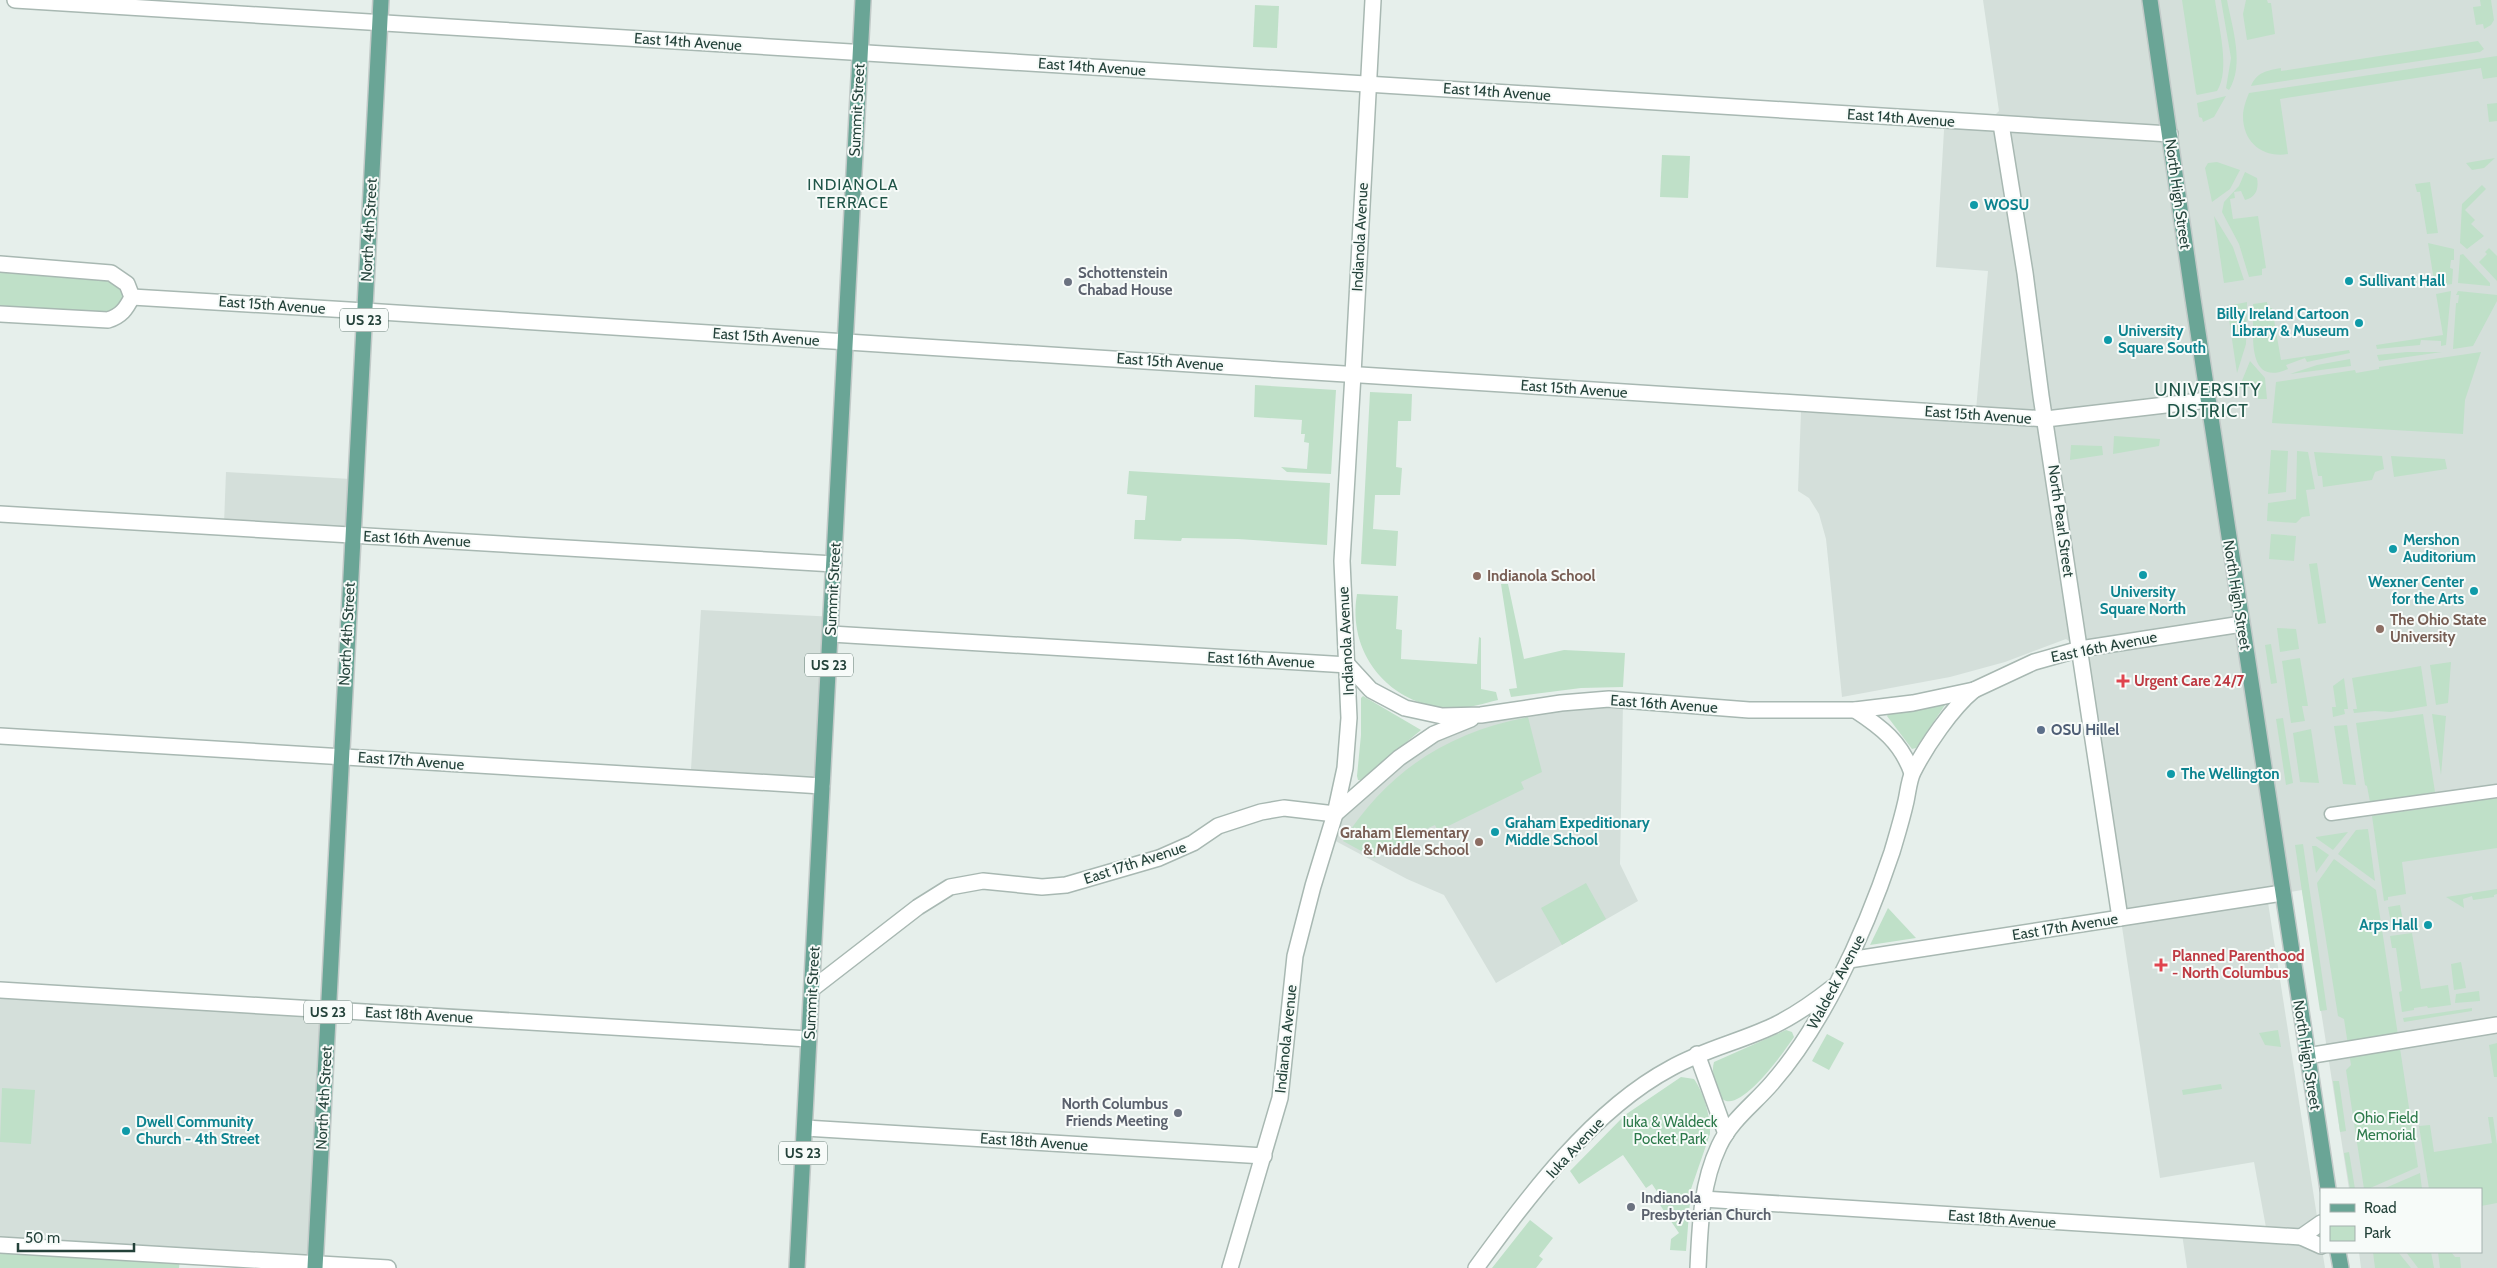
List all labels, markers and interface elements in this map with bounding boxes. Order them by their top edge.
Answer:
street label: East 14th Avenue [634,29,743,55]
street label: East 14th Avenue [1038,54,1147,80]
street label: Summit Street [846,63,868,157]
street label: East 14th Avenue [1443,79,1552,105]
street label: East 14th Avenue [1847,105,1956,131]
street label: North High Street [2161,138,2195,250]
district label: INDIANOLA TERRACE [807,175,899,212]
street label: North 4th Street [357,178,381,282]
street label: Indianola Avenue [1348,182,1372,292]
place label: WOSU [1984,196,2029,214]
marker: WOSU [1968,199,1980,211]
place label: Schottenstein Chabad House [1078,264,1173,299]
place label: Sullivant Hall [2359,272,2445,290]
marker: Sullivant Hall [2343,275,2355,287]
marker: Schottenstein Chabad House [1062,276,1074,288]
street label: East 15th Avenue [218,292,326,318]
place label: Billy Ireland Cartoon Library & Museum [2216,305,2349,340]
road number: US 23 [340,308,388,332]
marker: Billy Ireland Cartoon Library & Museum [2353,317,2365,329]
place label: University Square South [2118,322,2206,357]
street label: East 15th Avenue [712,324,820,350]
marker: University Square South [2102,334,2114,346]
street label: East 15th Avenue [1116,349,1224,375]
street label: East 15th Avenue [1520,376,1628,402]
district label: UNIVERSITY DISTRICT [2154,379,2262,422]
street label: East 15th Avenue [1924,402,2032,428]
street label: North Pearl Street [2044,464,2078,578]
street label: East 16th Avenue [363,527,472,551]
place label: Mershon Auditorium [2403,531,2476,566]
street label: North High Street [2219,539,2255,651]
street label: Summit Street [822,542,844,636]
marker: Mershon Auditorium [2387,543,2399,555]
place label: Indianola School [1487,567,1596,585]
marker: University Square North [2137,569,2149,581]
marker: Indianola School [1471,570,1483,582]
place label: Wexner Center for the Arts [2368,573,2464,608]
street label: North 4th Street [335,582,359,686]
place label: University Square North [2100,583,2186,618]
marker: Wexner Center for the Arts [2468,585,2480,597]
street label: Indianola Avenue [1334,586,1358,696]
place label: The Ohio State University [2390,611,2487,646]
marker: The Ohio State University [2374,623,2386,635]
street label: East 16th Avenue [2049,628,2159,666]
street label: East 16th Avenue [1207,648,1316,672]
road number: US 23 [805,654,853,676]
place label: Urgent Care 24/7 [2134,672,2244,690]
marker: Urgent Care 24/7 [2116,674,2130,688]
street label: East 16th Avenue [1610,691,1719,717]
place label: OSU Hillel [2051,721,2119,739]
marker: OSU Hillel [2035,724,2047,736]
street label: East 17th Avenue [357,748,465,774]
place label: The Wellington [2181,765,2279,783]
marker: The Wellington [2165,768,2177,780]
place label: Graham Expeditionary Middle School [1505,814,1651,849]
place label: Graham Elementary & Middle School [1340,824,1470,859]
marker: Graham Expeditionary Middle School [1489,826,1501,838]
marker: Graham Elementary & Middle School [1473,836,1485,848]
street label: East 17th Avenue [1081,838,1189,888]
street label: East 17th Avenue [2011,910,2119,944]
place label: Arps Hall [2359,916,2418,934]
marker: Arps Hall [2422,919,2434,931]
street label: Waldeck Avenue [1803,931,1869,1032]
street label: Summit Street [801,946,823,1040]
place label: Planned Parenthood - North Columbus [2172,947,2305,982]
marker: Planned Parenthood - North Columbus [2154,958,2168,972]
street label: Indianola Avenue [1271,984,1301,1094]
street label: North High Street [2289,999,2325,1111]
road number: US 23 [304,1000,352,1024]
street label: East 18th Avenue [364,1003,474,1027]
street label: North 4th Street [312,1046,336,1150]
place label: North Columbus Friends Meeting [1061,1095,1168,1130]
marker: North Columbus Friends Meeting [1172,1107,1184,1119]
park label: Ohio Field Memorial [2354,1109,2418,1144]
place label: Dwell Community Church - 4th Street [136,1113,260,1148]
park label: Iuka & Waldeck Pocket Park [1622,1113,1718,1148]
street label: Iuka Avenue [1542,1114,1608,1182]
marker: Dwell Community Church - 4th Street [120,1125,132,1137]
street label: East 18th Avenue [979,1129,1089,1155]
road number: US 23 [779,1142,827,1164]
legend [2320,1188,2482,1253]
place label: Indianola Presbyterian Church [1641,1189,1771,1224]
text: Road [2364,1199,2397,1217]
marker: Indianola Presbyterian Church [1625,1201,1637,1213]
street label: East 18th Avenue [1947,1206,2057,1232]
scale bar [18,1220,134,1252]
text: Park [2364,1224,2391,1242]
text: 50 m [25,1229,60,1247]

